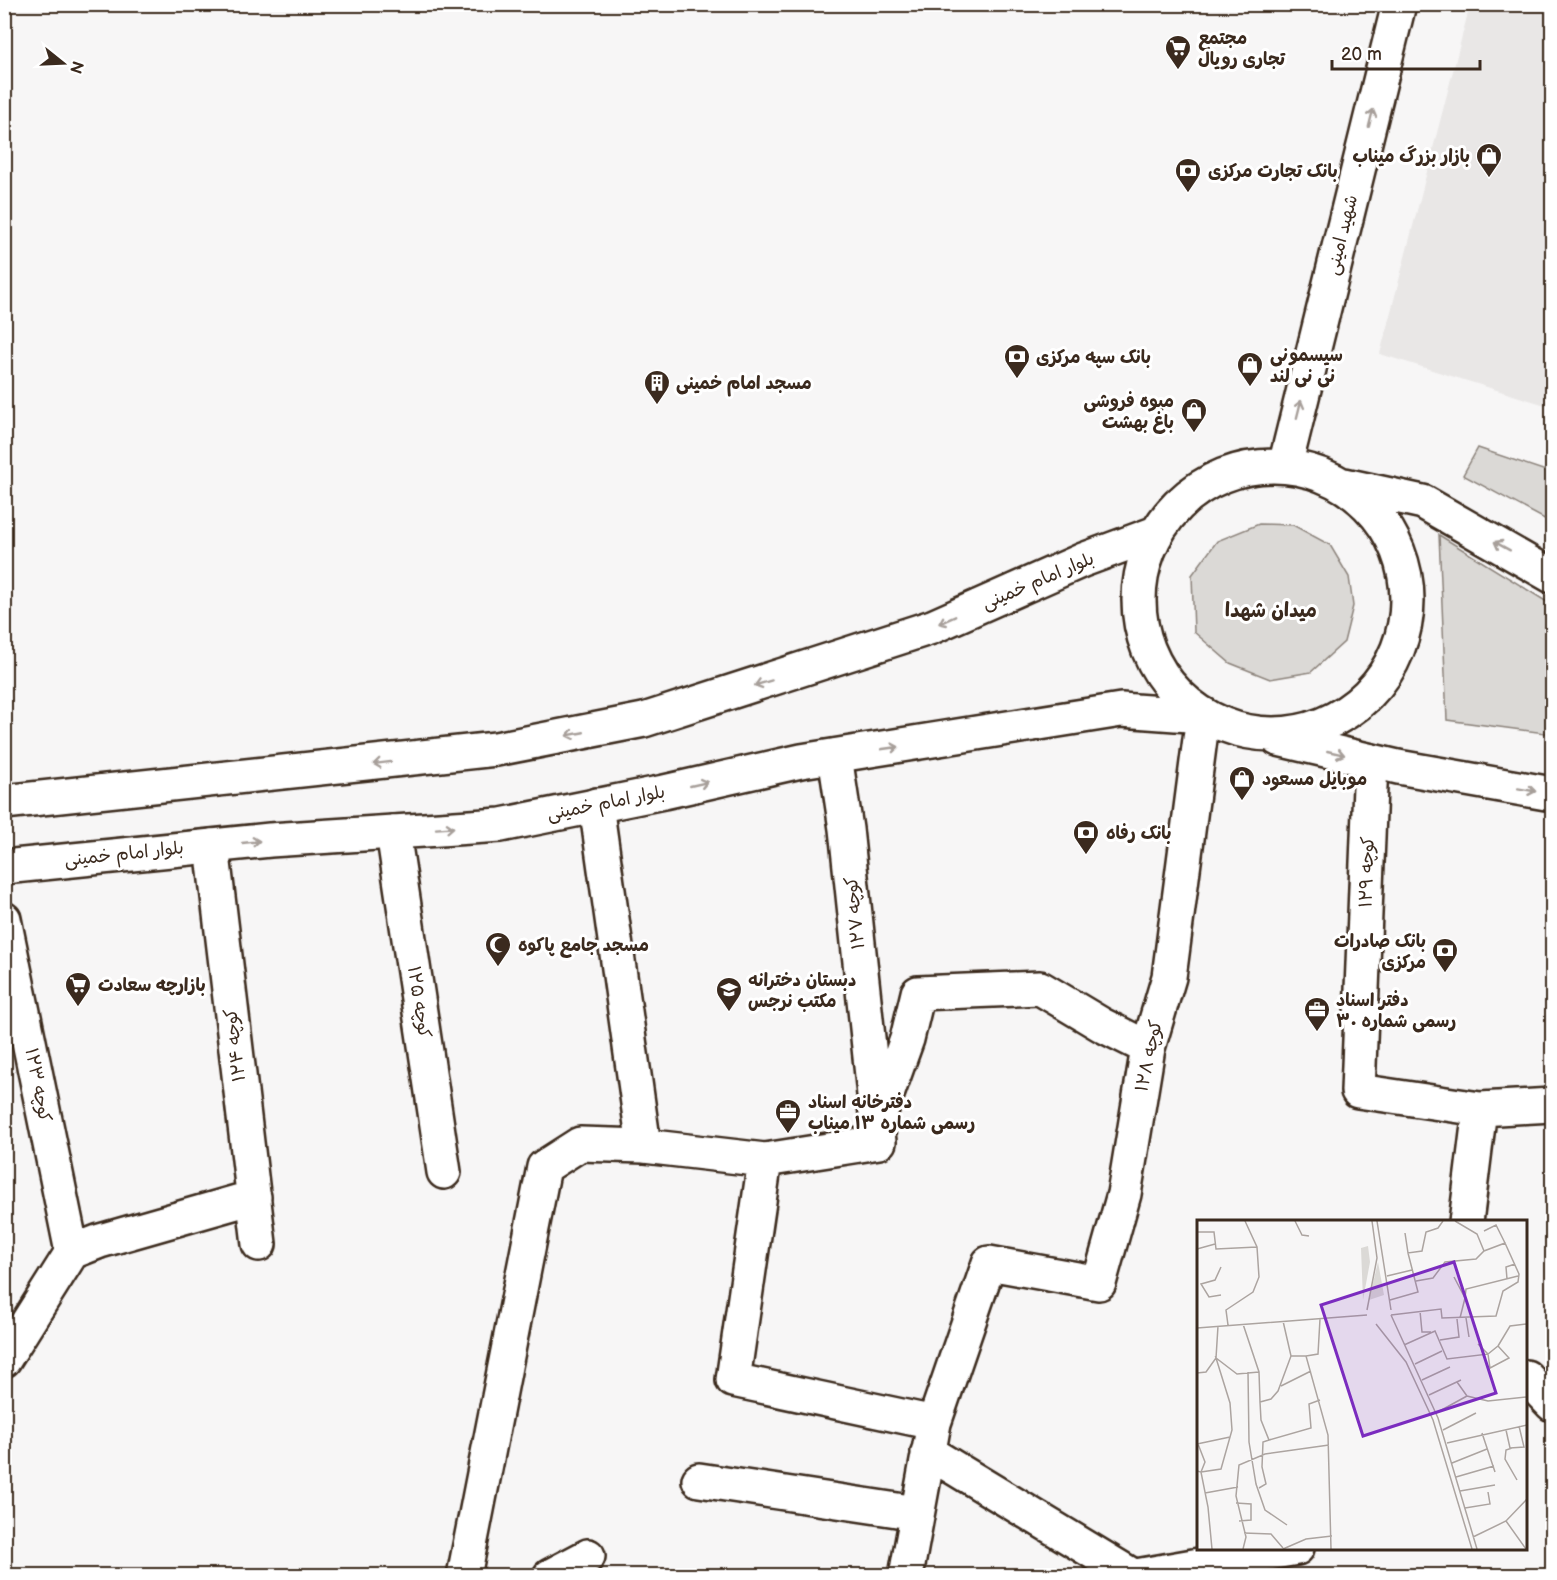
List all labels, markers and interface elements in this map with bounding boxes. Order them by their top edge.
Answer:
place label: مجتمع تجاری رویال [1198,28,1286,70]
north arrow [33,33,93,93]
supermarket icon: مجتمع تجاری رویال [1163,33,1193,71]
scale bar [1332,33,1480,71]
text: 20 m [1341,44,1382,65]
text: N [65,59,87,76]
one-way arrow [1366,108,1378,127]
shop icon: بازار بزرگ میناب [1474,141,1504,179]
place label: بازار بزرگ میناب [1353,145,1470,167]
bank icon: بانک تجارت مرکزی [1173,156,1203,194]
place label: بانک تجارت مرکزی [1208,161,1338,182]
street label: شهید امینی [1322,193,1362,277]
bank icon: بانک سپه مرکزی [1002,342,1032,380]
place label: سیسمونی نی نی لند [1270,345,1343,388]
place label: بانک سپه مرکزی [1036,347,1151,369]
shop icon: سیسمونی نی نی لند [1235,350,1265,388]
building icon: مسجد امام خمینی [642,368,672,406]
place label: مسجد امام خمینی [676,373,812,397]
place label: میوه فروشی باغ بهشت [1084,391,1174,434]
shop icon: میوه فروشی باغ بهشت [1179,396,1209,434]
one-way arrow [1294,400,1306,419]
one-way arrow [1494,540,1511,552]
street label: بلوار امام خمینی [979,548,1099,617]
district label: میدان شهدا [1225,599,1317,623]
one-way arrow [939,615,957,626]
one-way arrow [754,678,773,689]
one-way arrow [565,729,585,740]
one-way arrow [880,742,900,753]
one-way arrow [1326,747,1345,759]
one-way arrow [373,757,392,768]
shop icon: موبایل مسعود [1227,764,1257,802]
place label: موبایل مسعود [1262,769,1367,791]
one-way arrow [689,778,708,790]
street label: بلوار امام خمینی [545,781,667,828]
one-way arrow [1517,785,1537,796]
bank icon: بانک رفاه [1071,818,1101,856]
one-way arrow [435,823,455,834]
place label: بانک رفاه [1106,823,1172,844]
one-way arrow [240,836,260,847]
street label: کوچه ۱۲۹ [1355,836,1380,908]
street label: بلوار امام خمینی [63,837,185,874]
street label: کوچه ۱۲۷ [841,875,870,950]
mosque icon: مسجد جامع پاکوه [483,930,513,968]
place label: بانک صادرات مرکزی [1334,931,1426,973]
place label: مسجد جامع پاکوه [518,935,649,958]
bank icon: بانک صادرات مرکزی [1430,936,1460,974]
street label: کوچه ۱۲۵ [402,964,435,1040]
supermarket icon: بازارچه سعادت [63,970,93,1008]
place label: دبستان دخترانه مکتب نرجس [748,970,856,1012]
place label: بازارچه سعادت [98,975,206,996]
school or university icon: دبستان دخترانه مکتب نرجس [714,975,744,1013]
place label: دفتر اسناد رسمی شماره ۳۰ [1336,990,1456,1033]
office icon: دفتر اسناد رسمی شماره ۳۰ [1302,995,1332,1033]
street label: کوچه ۱۲۴ [220,1007,251,1083]
street label: کوچه ۱۲۸ [1131,1018,1168,1094]
street label: کوچه ۱۲۳ [20,1046,56,1124]
place label: دفترخانه اسناد رسمی شماره ۱۳ میناب [808,1092,975,1135]
office icon: دفترخانه اسناد رسمی شماره ۱۳ میناب [773,1097,803,1135]
inset map [1197,1220,1527,1550]

